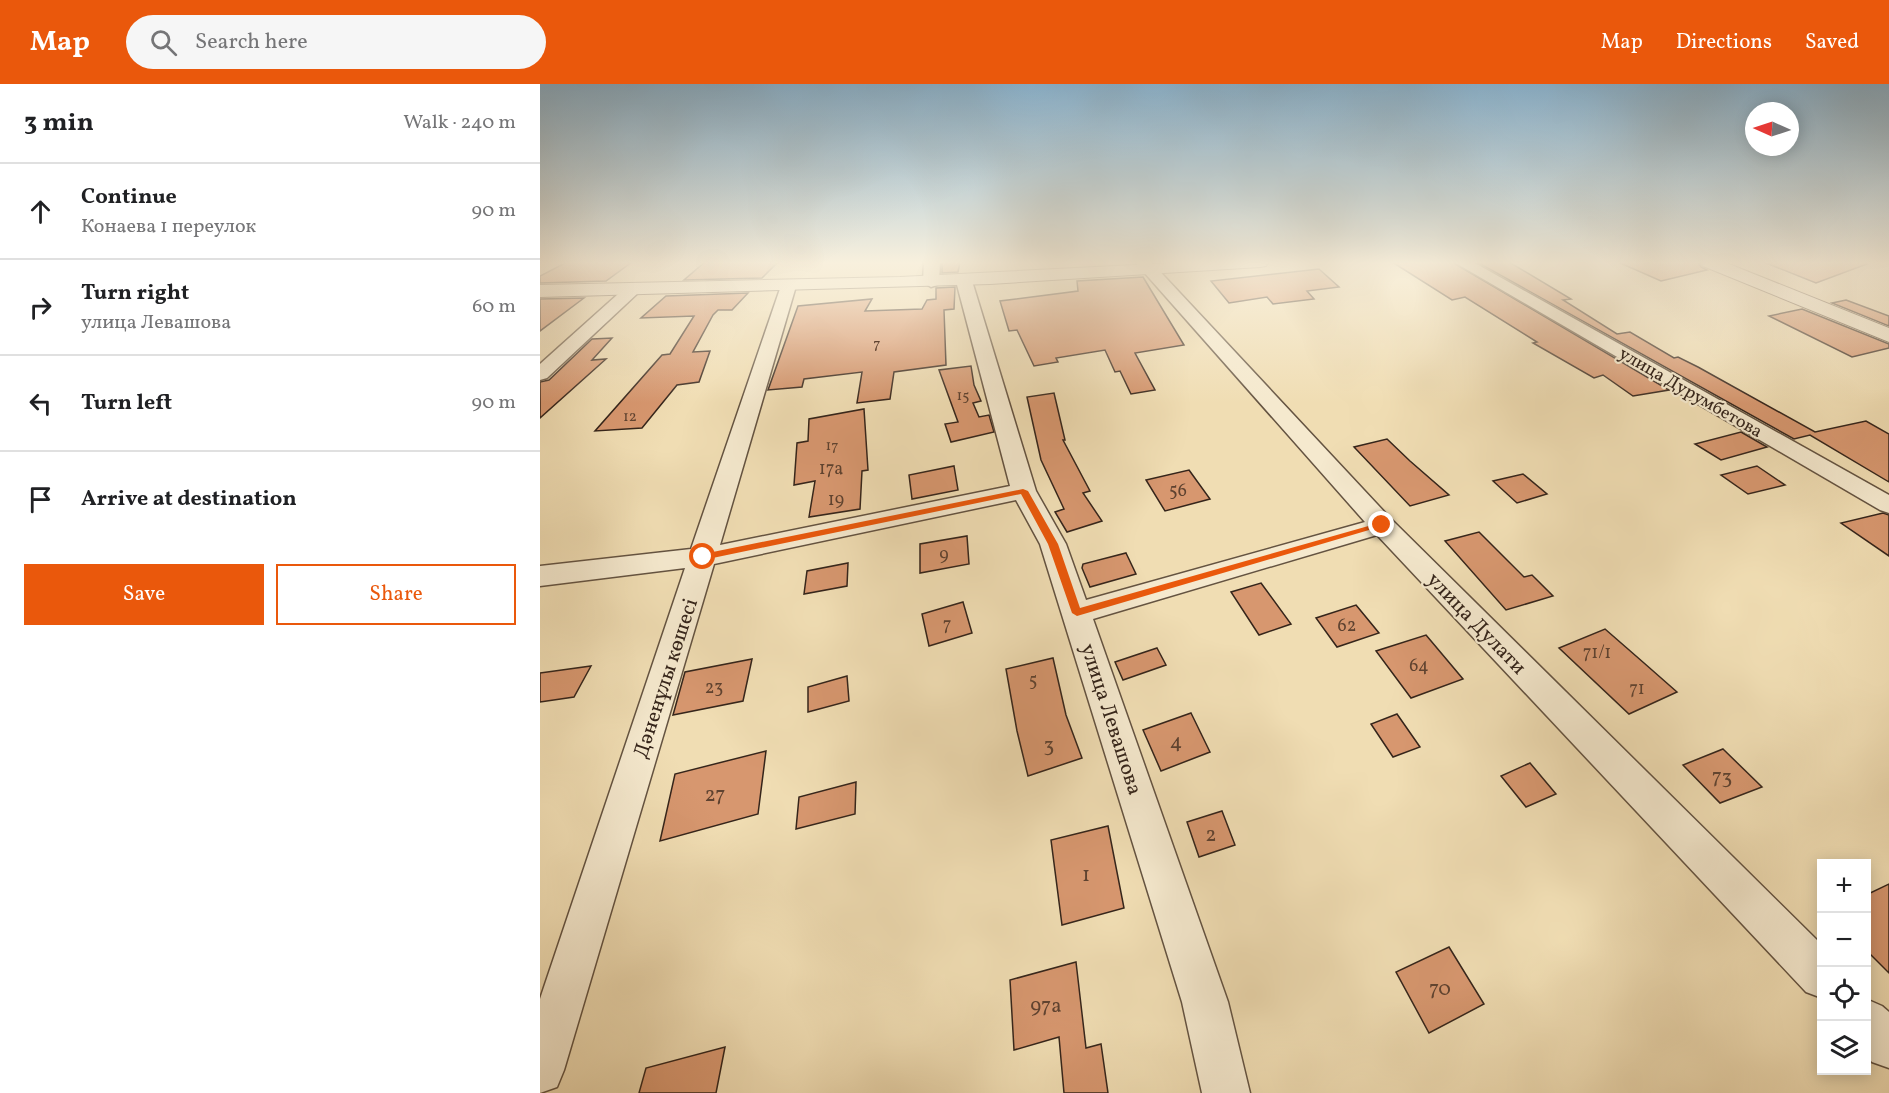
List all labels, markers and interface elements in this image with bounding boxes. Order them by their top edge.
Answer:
search box [126,15,546,69]
text: Map [30,23,90,62]
icon: search [147,26,180,59]
text: Search here [195,27,308,58]
text: Map [1601,28,1643,57]
text: Directions [1676,28,1772,57]
text: Saved [1805,28,1859,57]
north arrow [1745,102,1799,156]
text: 3 min [24,105,94,141]
text: Walk · 240 m [403,109,516,137]
text: Continue [81,182,177,213]
icon: ahead [24,195,57,228]
text: 90 m [472,197,516,225]
text: Конаева 1 переулок [81,213,256,241]
text: Turn right [81,278,189,309]
icon: right [24,291,57,324]
text: 60 m [472,293,516,321]
text: улица Левашова [81,309,231,337]
house number: 7 [873,334,881,355]
street label: улица Дурумбетова [1614,342,1767,445]
house number: 15 [956,386,970,407]
icon: left [24,387,57,420]
text: Turn left [81,388,172,419]
text: 90 m [472,389,516,417]
house number: 12 [623,407,637,428]
house number: 17 [825,436,839,457]
house number: 17а [819,457,843,482]
house number: 56 [1169,479,1187,504]
icon: arrive [24,483,57,516]
text: Arrive at destination [81,484,297,515]
house number: 19 [828,488,844,513]
route end [1368,511,1394,537]
route start [689,543,715,569]
house number: 9 [939,543,949,568]
button: Save [24,564,264,625]
button: Share [276,564,516,625]
street label: улица Дулати [1420,566,1532,682]
street label: Дәненұлы көшесі [627,595,706,762]
house number: 7 [943,613,951,638]
house number: 62 [1338,614,1356,639]
street label: улица Левашова [1072,640,1149,799]
house number: 71/1 [1583,641,1611,666]
house number: 64 [1409,654,1429,679]
house number: 5 [1029,669,1037,694]
house number: 23 [705,676,723,701]
house number: 71 [1629,677,1645,702]
house number: 4 [1170,728,1182,757]
house number: 3 [1044,731,1054,760]
house number: 73 [1712,763,1732,792]
house number: 27 [705,781,725,810]
house number: 2 [1205,821,1217,850]
map controls [1817,859,1871,1075]
button: + [1817,859,1871,913]
house number: 1 [1082,861,1090,890]
button: − [1817,913,1871,967]
button: locate [1817,967,1871,1021]
house number: 70 [1429,975,1451,1004]
house number: 97а [1030,992,1062,1021]
button: layers [1817,1021,1871,1075]

